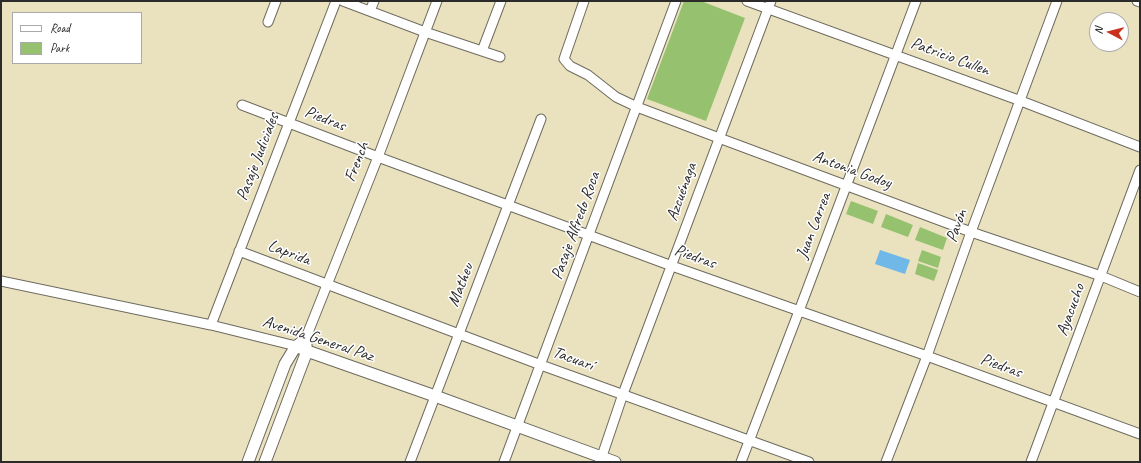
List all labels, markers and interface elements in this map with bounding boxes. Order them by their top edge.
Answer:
legend [12,12,142,64]
north arrow [1089,12,1129,52]
text: Road [50,20,70,36]
text: N [1091,26,1105,35]
street label: Patricio Cullen [908,33,992,81]
text: Park [50,40,69,56]
street label: Piedras [302,102,348,136]
street label: Pasaje Judiciales [232,110,284,204]
street label: French [340,139,374,185]
street label: Antonia Godoy [810,146,894,194]
street label: Azcuénaga [662,160,702,224]
street label: Pasaje Alfredo Roca [547,169,605,283]
street label: Juan Larrea [792,190,836,262]
street label: Pavón [942,207,972,245]
street label: Laprida [265,236,313,270]
street label: Piedras [672,240,718,274]
street label: Matheu [443,260,479,310]
street label: Ayacucho [1052,281,1090,339]
street label: Avenida General Paz [260,311,376,367]
street label: Tacuarí [550,342,596,376]
street label: Piedras [978,349,1024,383]

